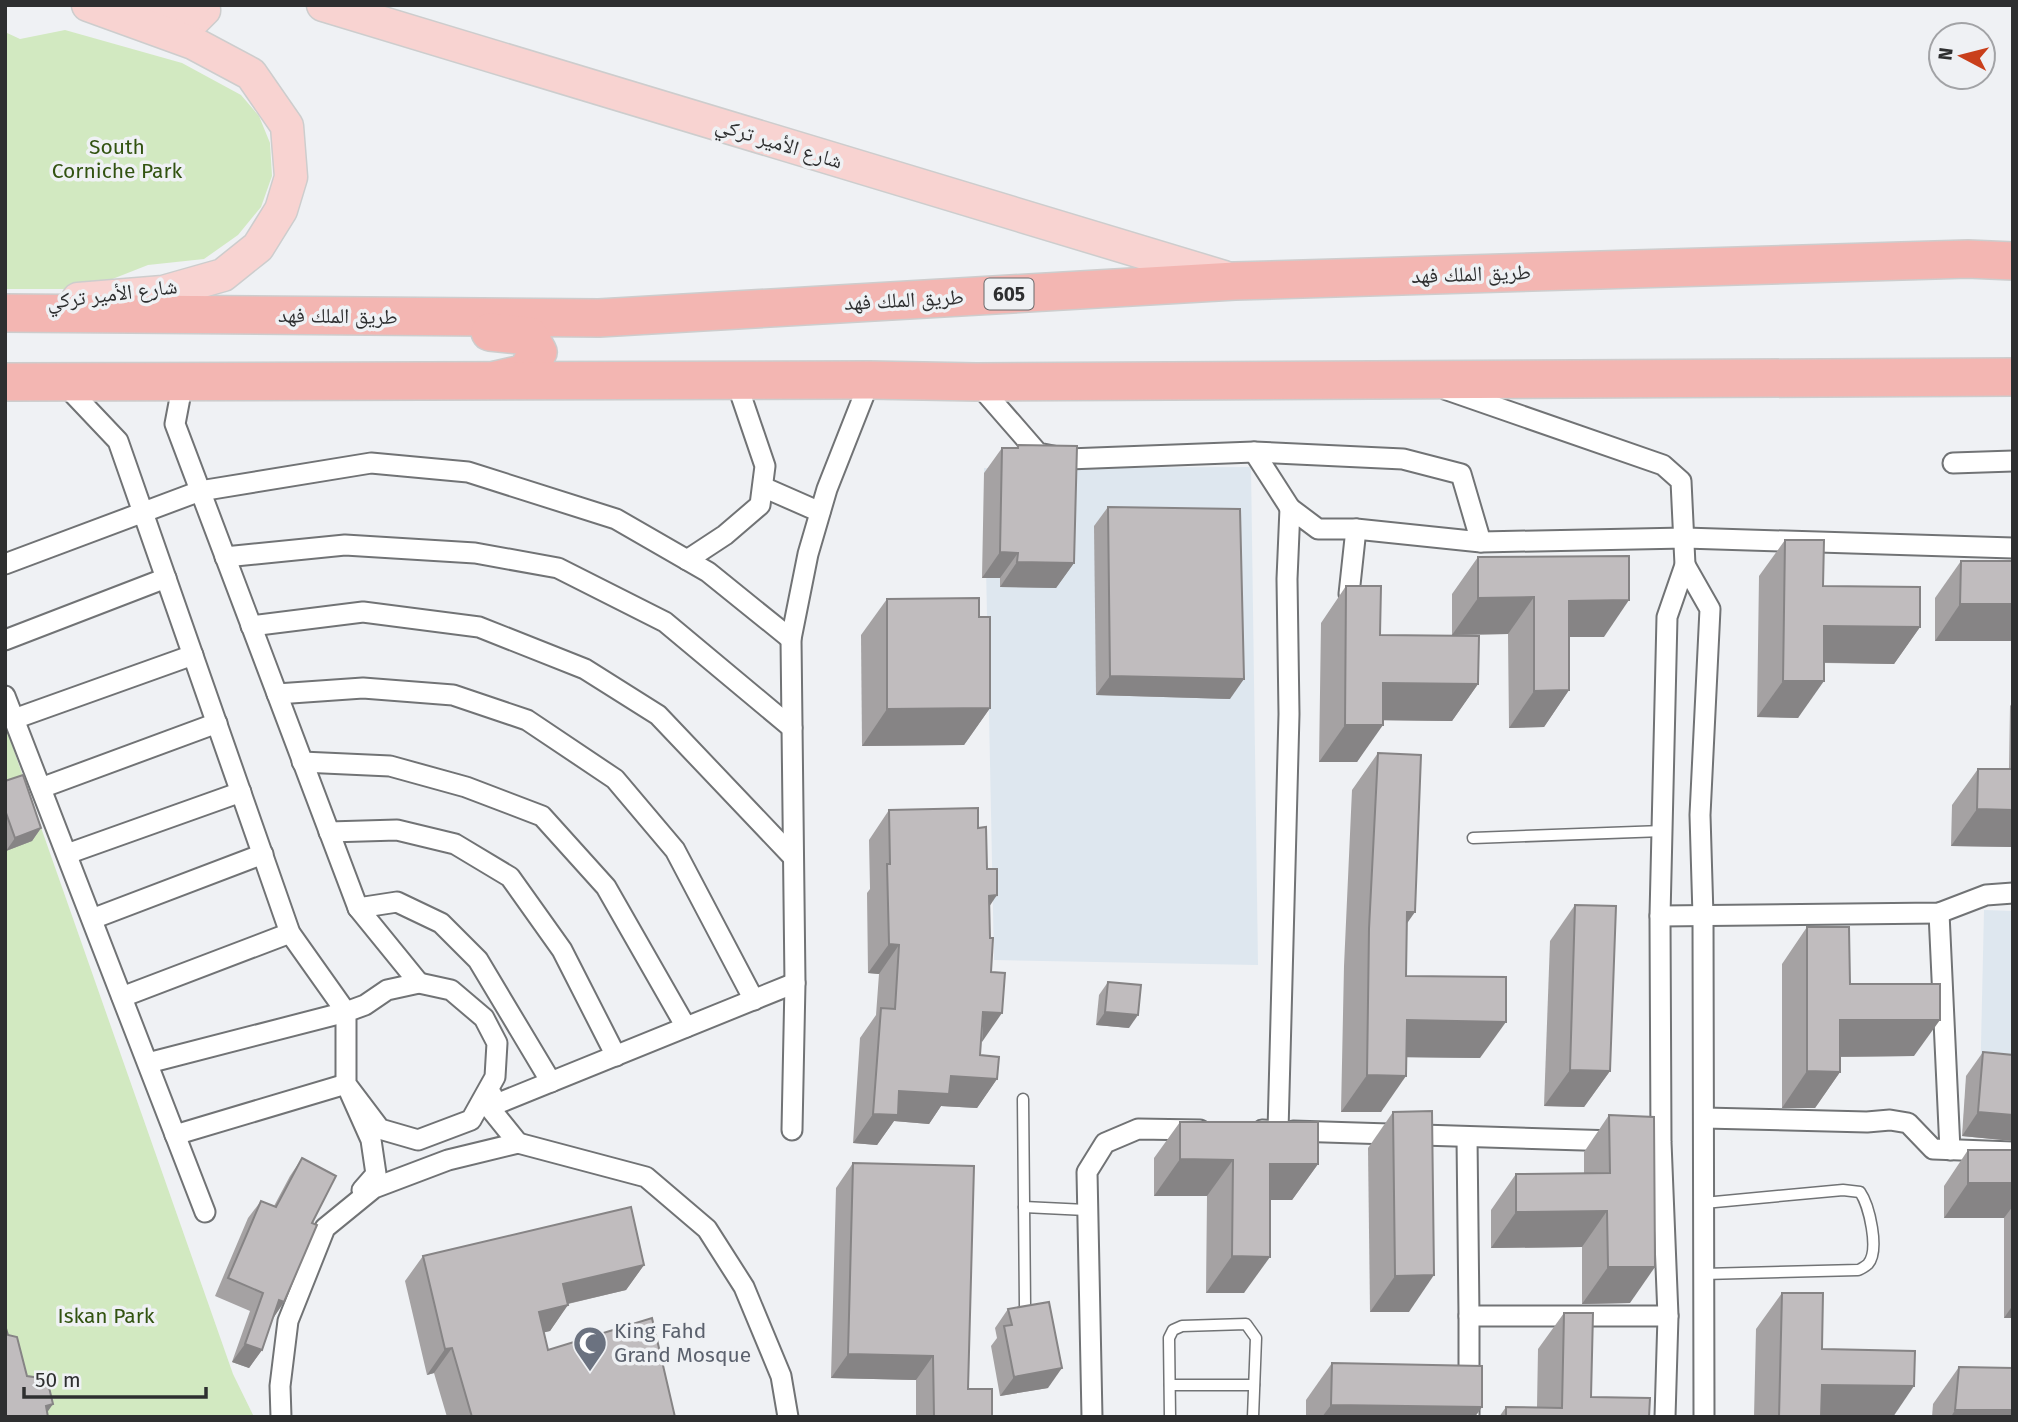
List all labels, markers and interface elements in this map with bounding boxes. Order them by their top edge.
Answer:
north arrow [1927,21,1997,91]
text: N [1933,46,1958,62]
street label: شارع الأمير تركي [711,111,846,178]
park label: South Corniche Park [52,134,183,184]
street label: طريق الملك فهد [1411,259,1531,289]
street label: شارع الأمير تركي [45,273,179,318]
road number: 605 [984,278,1034,310]
street label: طريق الملك فهد [844,284,964,316]
street label: طريق الملك فهد [278,302,398,330]
park label: Iskan Park [57,1303,155,1329]
place label: King Fahd Grand Mosque [614,1318,751,1368]
mosque icon: King Fahd Grand Mosque [571,1324,609,1373]
scale bar [24,1356,206,1400]
text: 50 m [35,1367,81,1393]

